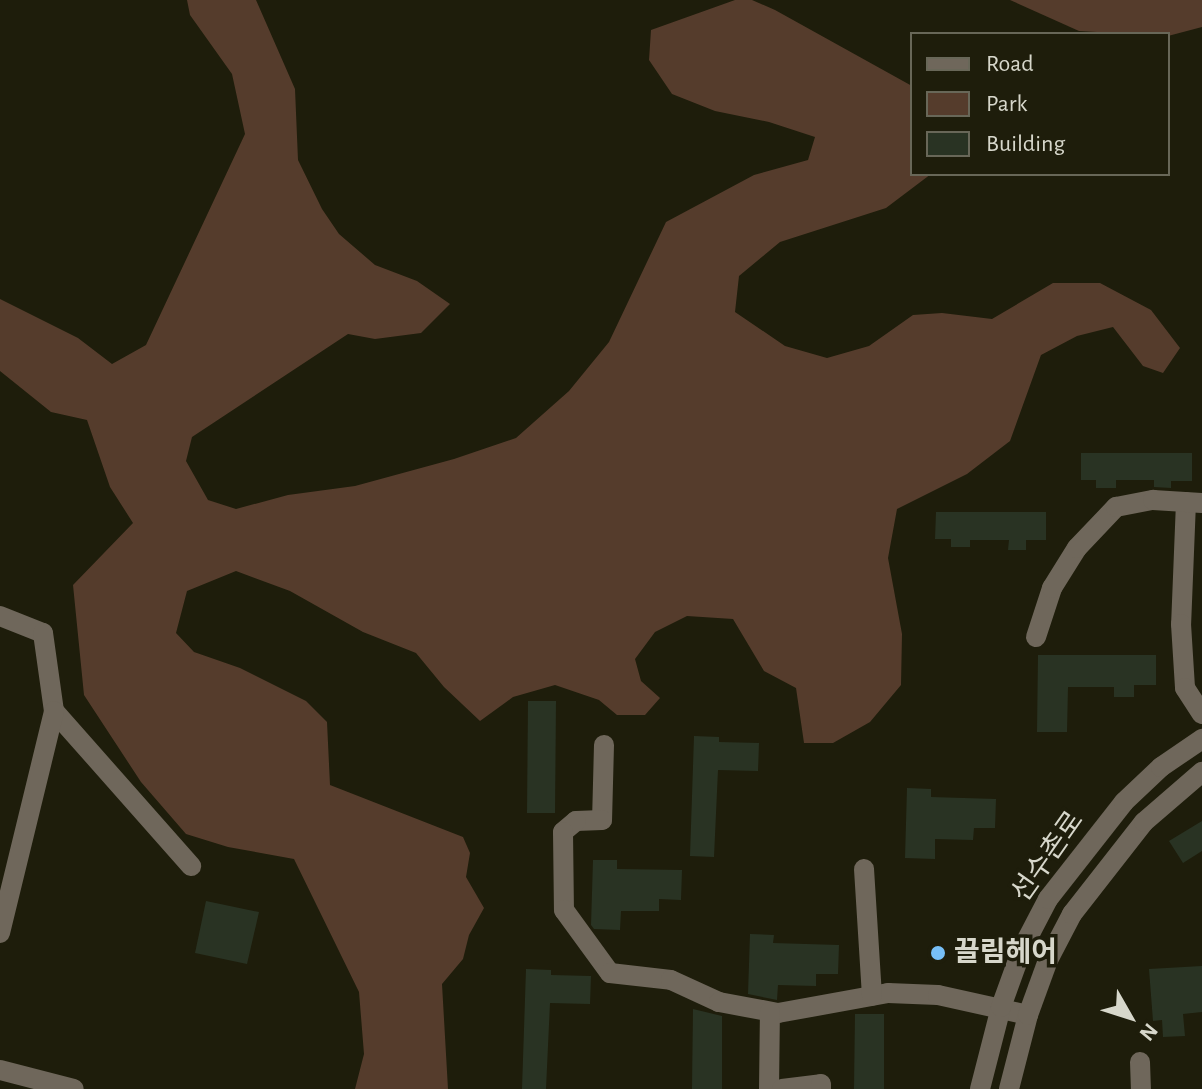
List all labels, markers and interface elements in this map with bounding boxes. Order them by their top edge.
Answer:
legend [910,32,1170,176]
text: Road [986,52,1034,76]
text: Park [986,92,1027,116]
text: Building [986,132,1065,156]
street label: 선수촌로 [1005,805,1091,909]
place label: 끌림헤어 [954,936,1057,970]
marker: 끌림헤어 [929,944,947,962]
north arrow [1090,977,1170,1057]
text: N [1135,1019,1162,1045]

